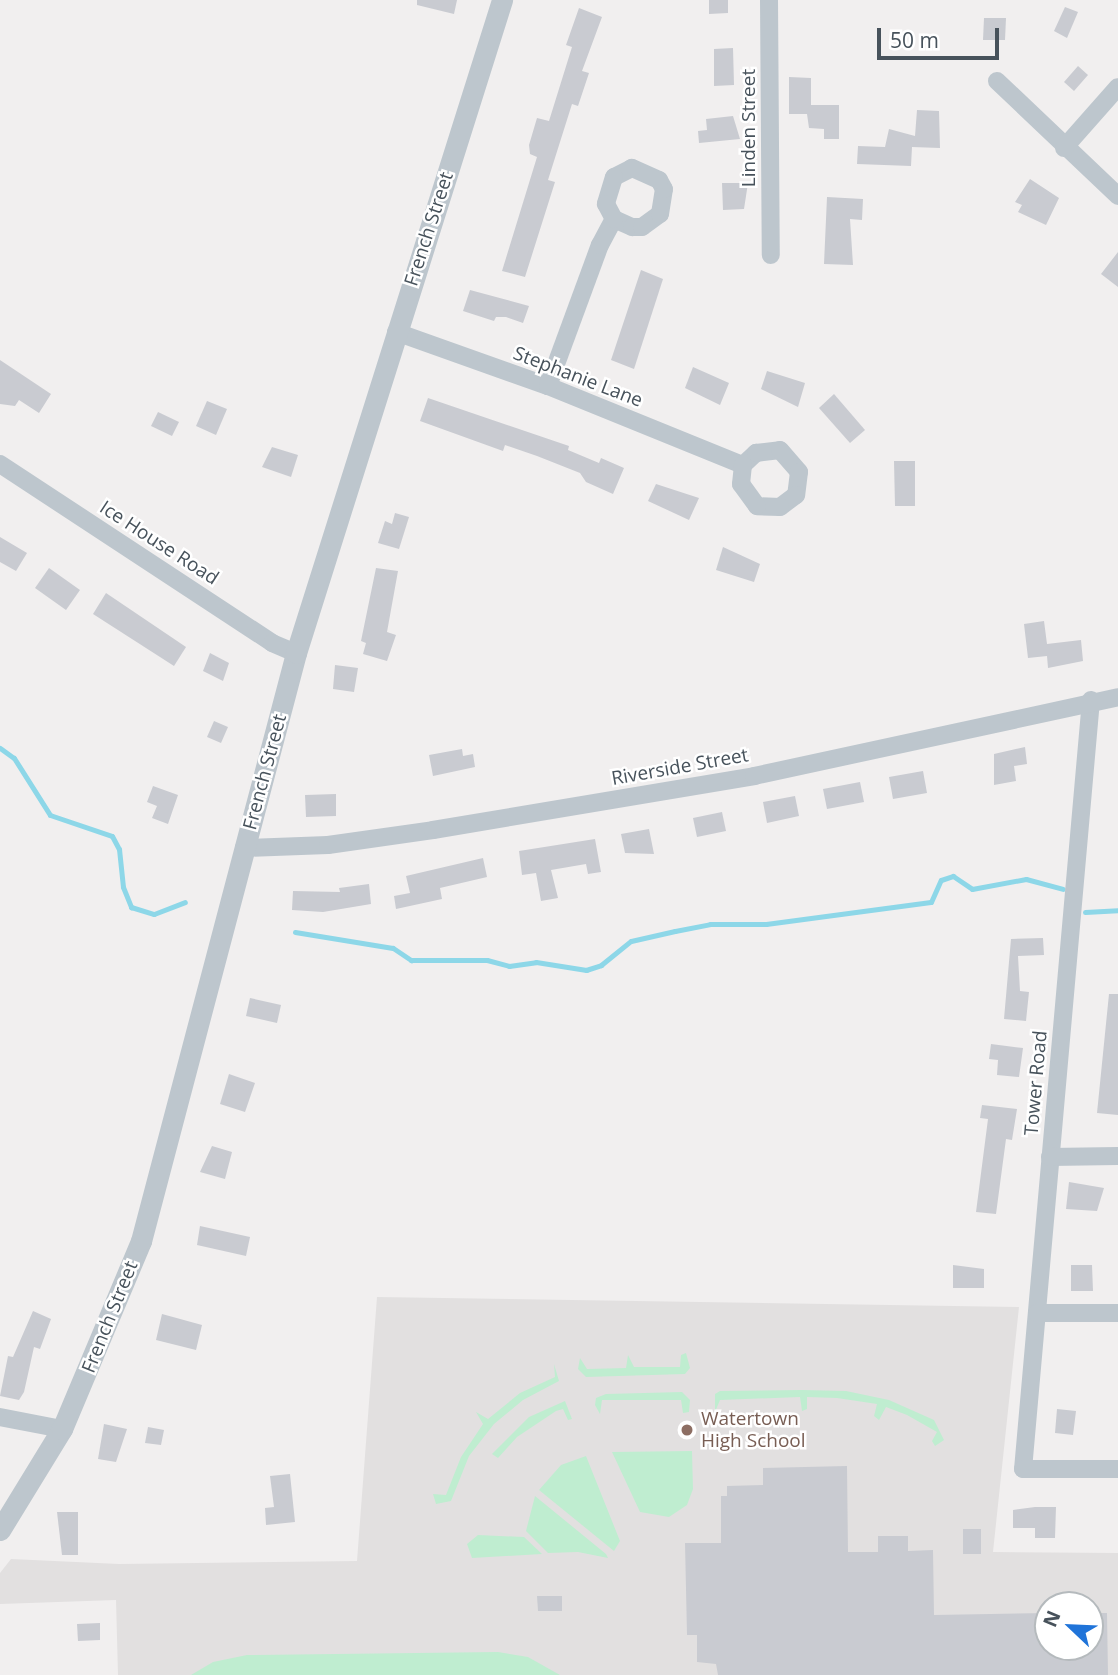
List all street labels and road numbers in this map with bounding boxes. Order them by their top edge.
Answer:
street label: Linden Street [738,69,760,187]
street label: French Street [400,169,458,289]
street label: Stephanie Lane [510,342,646,412]
street label: Ice House Road [95,496,223,590]
street label: French Street [239,712,291,832]
street label: Riverside Street [610,744,750,790]
street label: Tower Road [1020,1030,1052,1136]
street label: French Street [77,1258,143,1376]

